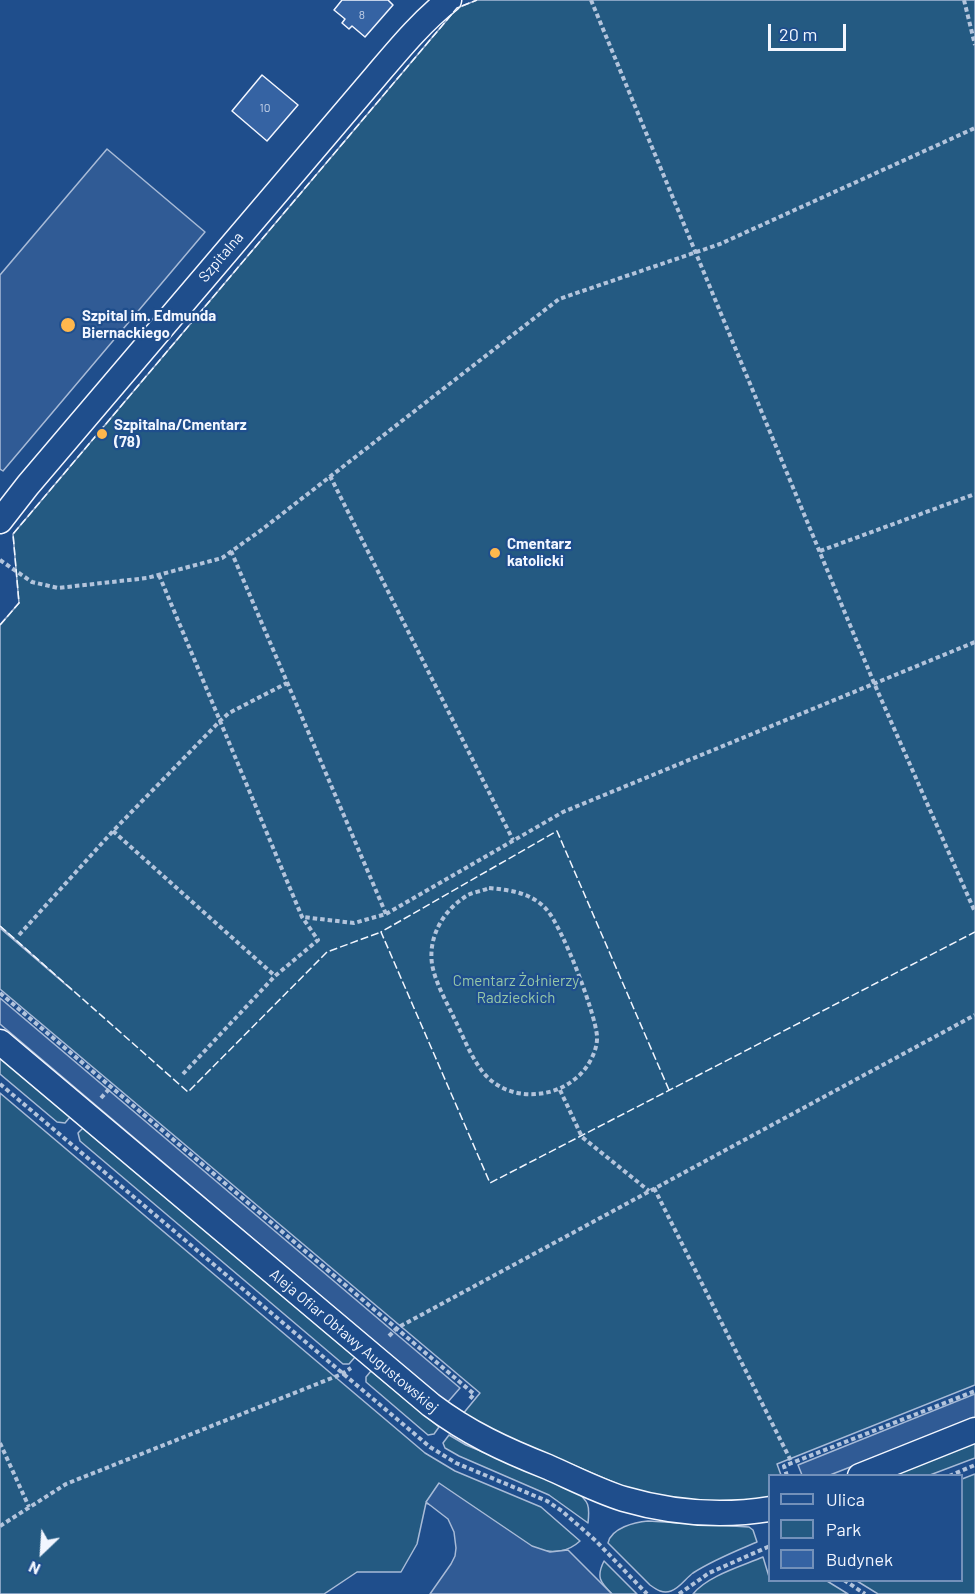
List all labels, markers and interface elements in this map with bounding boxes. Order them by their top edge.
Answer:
house number: 8 [359,8,365,22]
scale bar [771,12,849,50]
text: 20 m [779,23,817,45]
house number: 10 [260,101,270,115]
street label: Szpitalna [195,228,247,286]
place label: Szpital im. Edmunda Biernackiego [82,307,216,342]
marker: Szpital im. Edmunda Biernackiego [59,316,77,334]
place label: Szpitalna/Cmentarz (78) [114,416,247,451]
marker: Szpitalna/Cmentarz (78) [95,427,109,441]
place label: Cmentarz katolicki [507,535,571,570]
marker: Cmentarz katolicki [488,546,502,560]
park label: Cmentarz Żołnierzy Radzieckich [453,972,579,1007]
street label: Aleja Ofiar Obławy Augustowskiej [266,1265,442,1417]
legend [768,1474,963,1582]
text: Ulica [826,1488,865,1510]
text: Park [826,1518,861,1540]
north arrow [12,1522,72,1582]
text: Budynek [826,1548,893,1570]
text: N [25,1558,43,1580]

